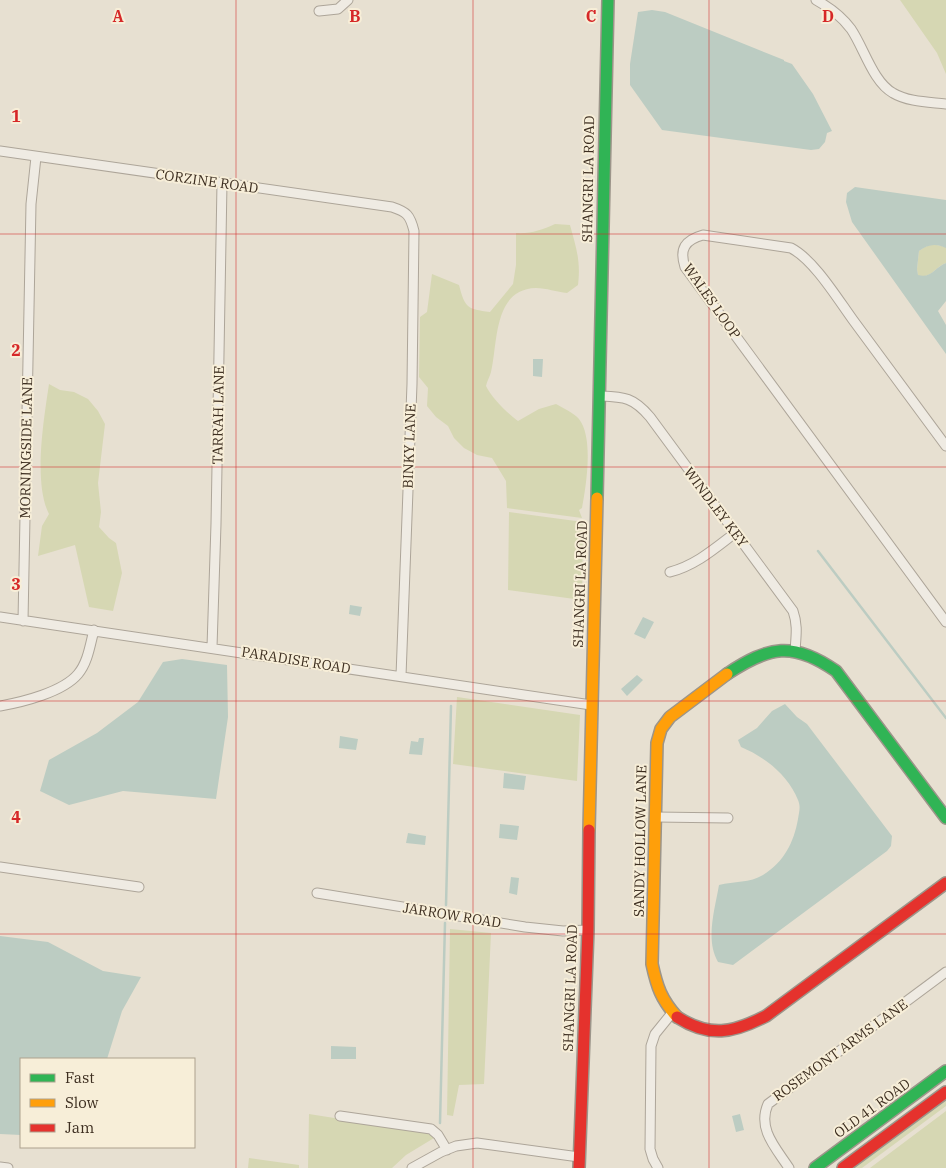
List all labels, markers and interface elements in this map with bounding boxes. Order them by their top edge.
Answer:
text: A [112,6,124,26]
text: B [349,6,361,26]
text: C [586,6,596,26]
text: D [822,6,834,26]
text: 1 [11,106,21,126]
street label: SHANGRI LA ROAD [578,115,598,243]
street label: CORZINE ROAD [154,165,260,197]
street label: WALES LOOP [679,260,745,343]
text: 2 [11,340,21,360]
street label: TARRAH LANE [208,365,228,465]
street label: MORNINGSIDE LANE [16,377,36,519]
street label: BINKY LANE [399,403,419,489]
street label: WINDLEY KEY [680,463,752,551]
street label: SHANGRI LA ROAD [569,520,591,648]
text: 3 [11,574,21,594]
street label: PARADISE ROAD [240,642,352,678]
street label: SANDY HOLLOW LANE [630,765,650,917]
text: 4 [11,807,21,827]
street label: JARROW ROAD [402,898,503,932]
street label: SHANGRI LA ROAD [559,924,581,1052]
street label: ROSEMONT ARMS LANE [769,995,911,1105]
legend [20,1058,195,1148]
text: Fast [65,1068,95,1087]
street label: OLD 41 ROAD [830,1074,914,1142]
text: Slow [65,1093,99,1112]
text: Jam [65,1118,94,1137]

